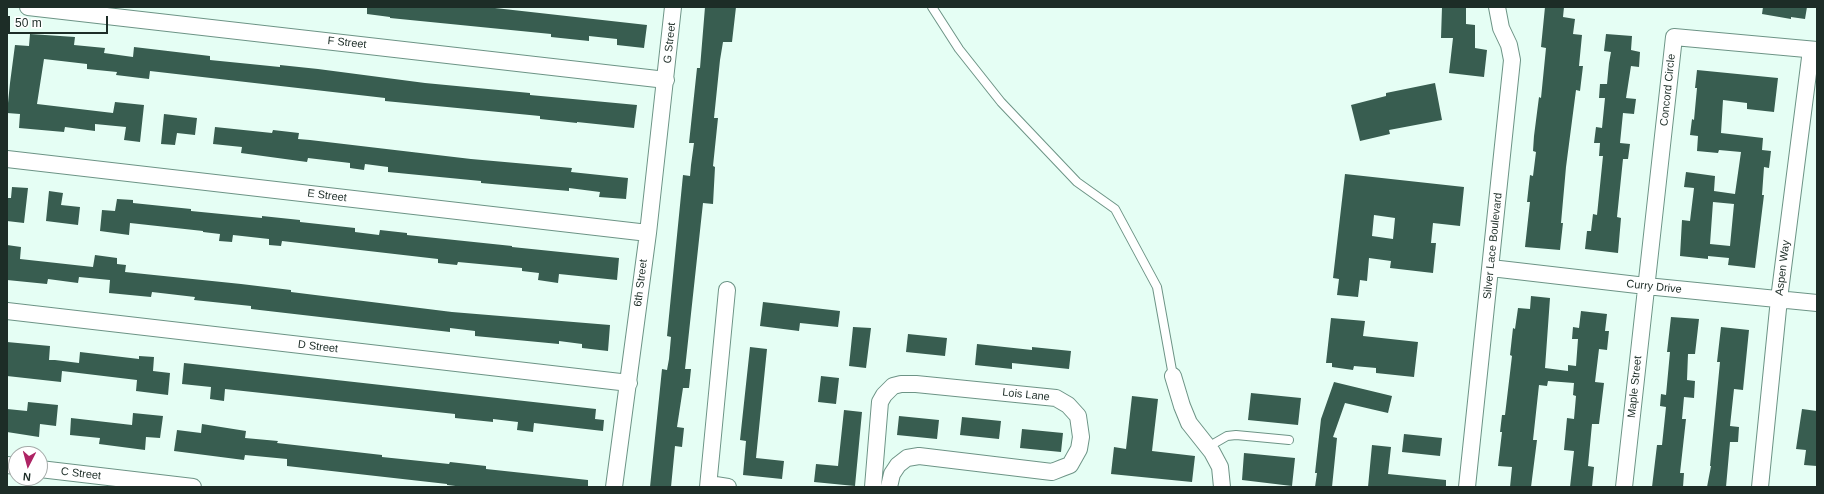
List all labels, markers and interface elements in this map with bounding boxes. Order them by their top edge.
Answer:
scale bar [10,8,110,34]
text: 50 m [15,16,42,30]
street label: G Street [661,22,679,64]
street label: F Street [327,34,367,52]
street label: Concord Circle [1658,53,1678,127]
street label: E Street [306,187,348,205]
street label: Silver Lace Boulevard [1481,192,1505,300]
street label: Aspen Way [1773,239,1793,297]
street label: 6th Street [632,259,650,307]
street label: Curry Drive [1626,278,1682,296]
street label: D Street [297,338,339,356]
street label: Maple Street [1625,355,1645,419]
street label: Lois Lane [1002,386,1050,404]
north arrow [8,446,48,486]
street label: C Street [60,465,102,483]
text: N [22,471,31,483]

